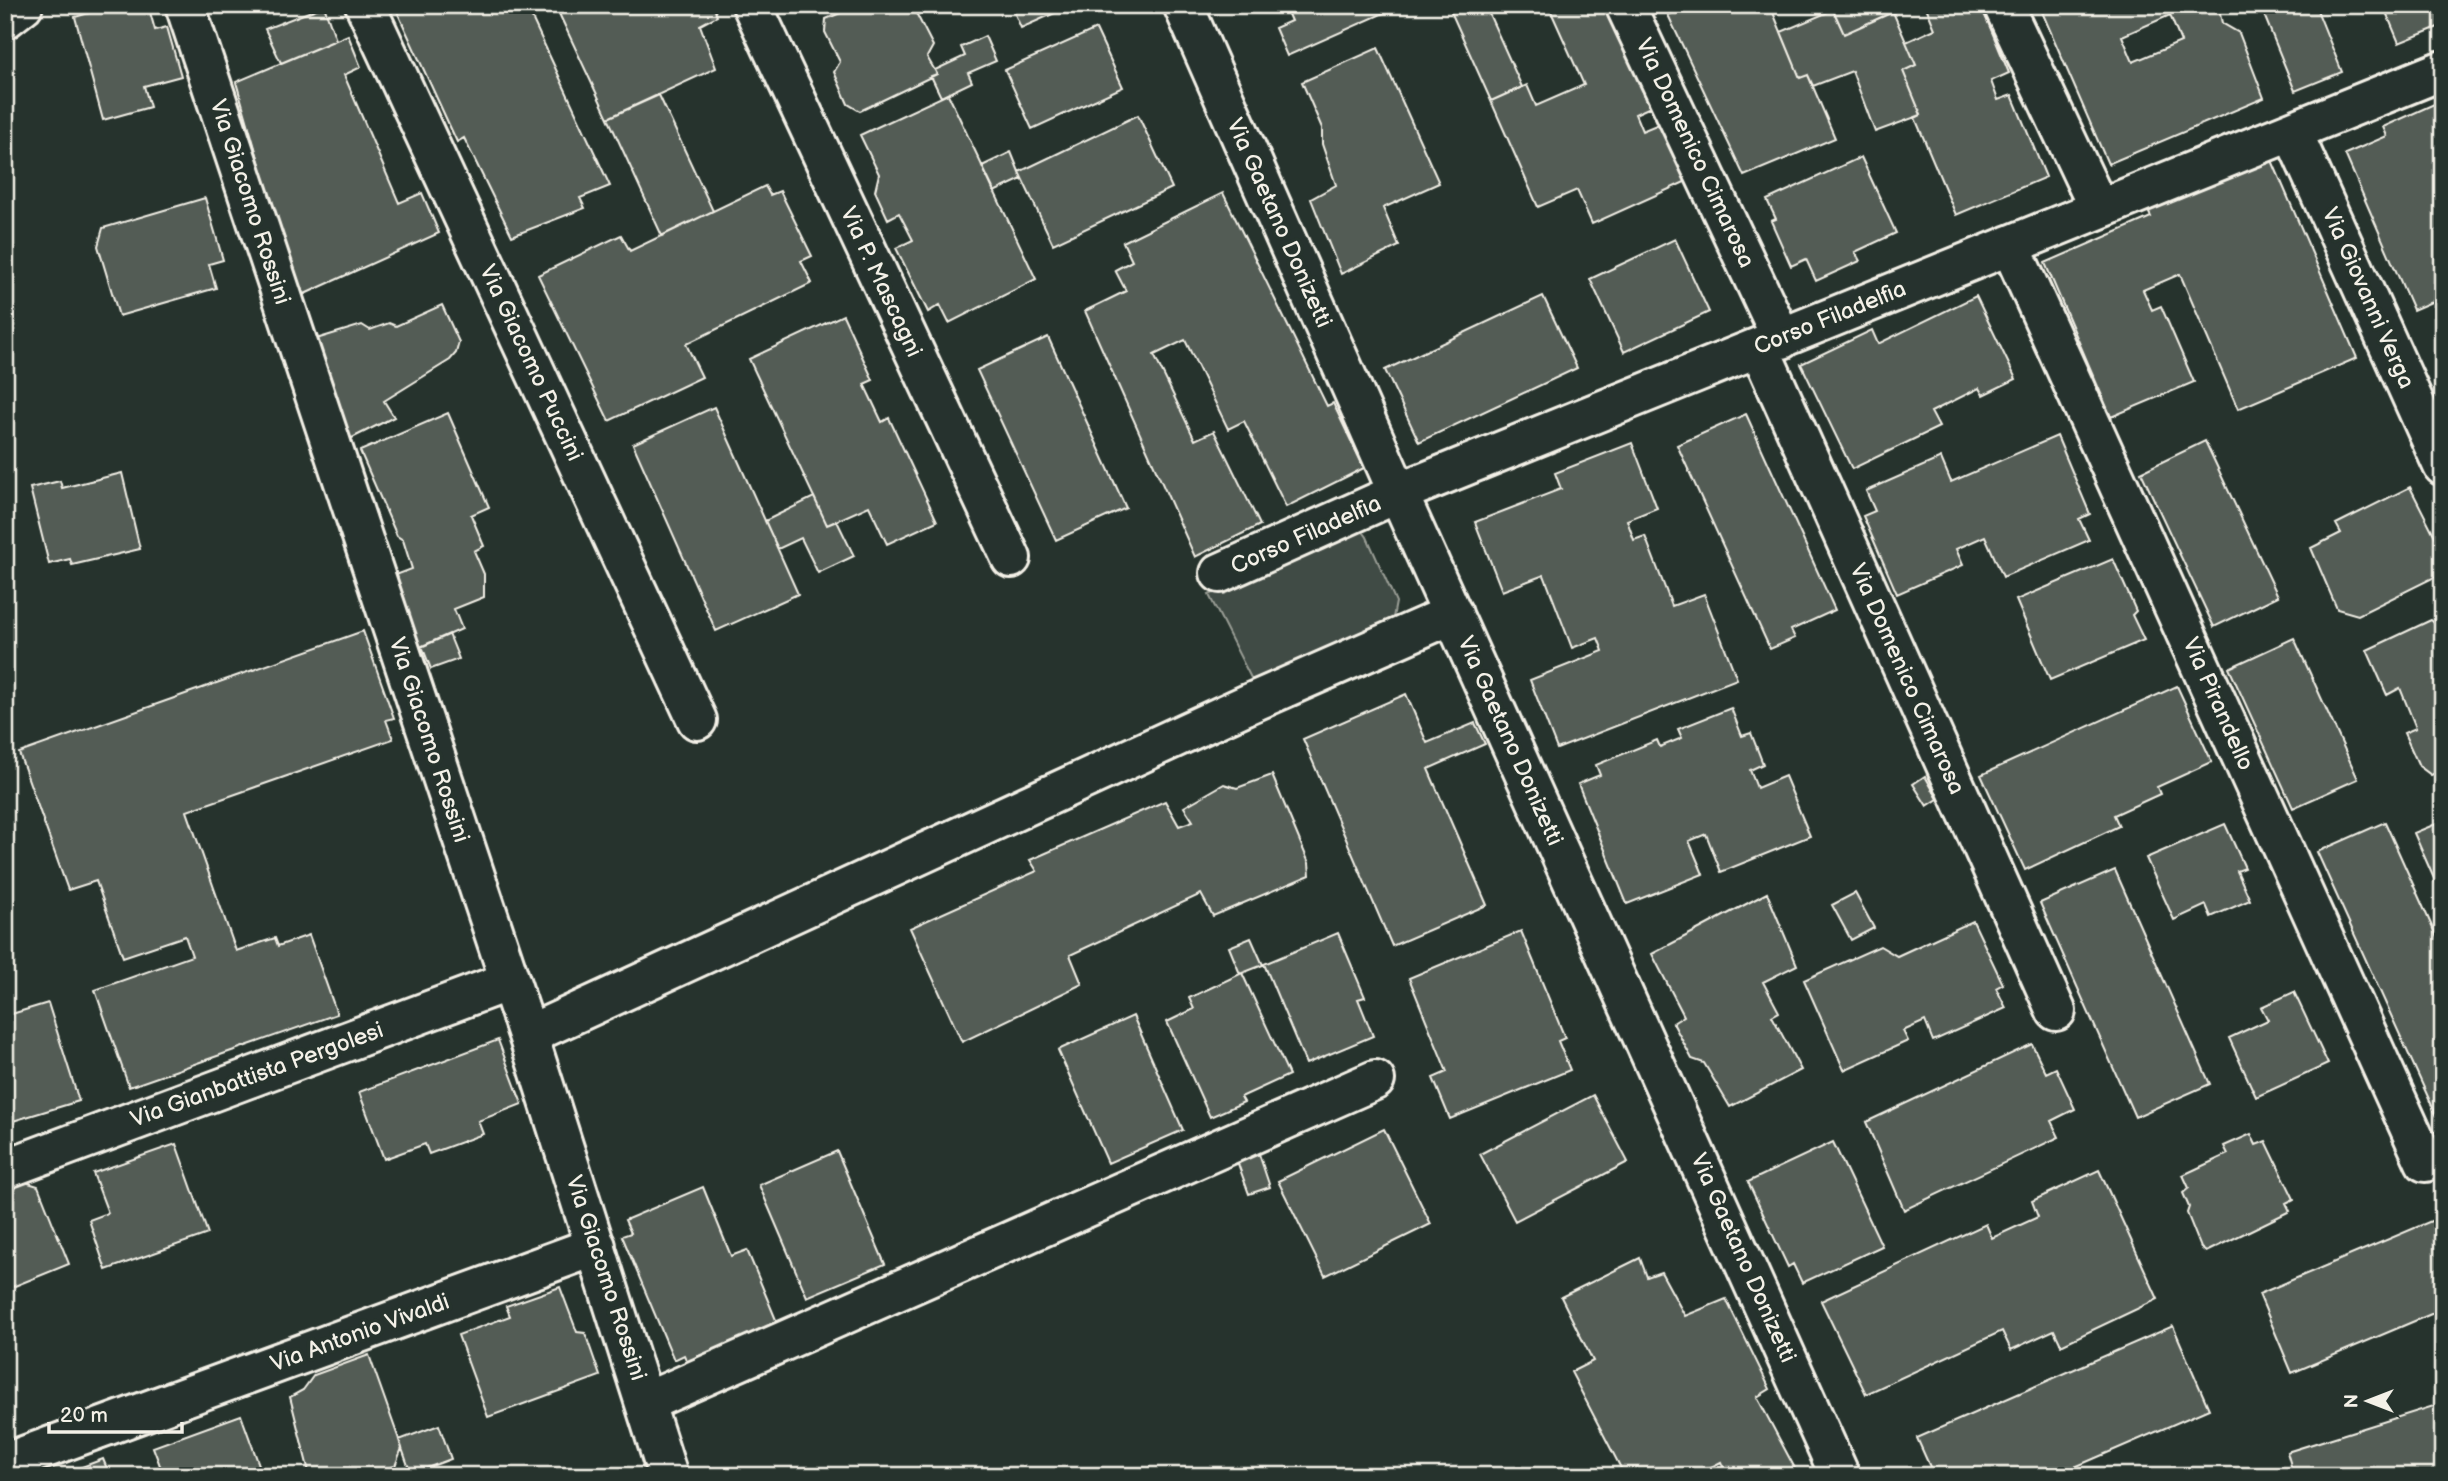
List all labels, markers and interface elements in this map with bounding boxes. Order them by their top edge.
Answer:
street label: Via Domenico Cimarosa [1629,34,1761,272]
street label: Via Giacomo Rossini [204,96,296,308]
street label: Via Gaetano Donizetti [1220,114,1338,332]
street label: Via P. Mascagni [834,202,928,362]
street label: Via Giovanni Verga [2315,203,2421,393]
street label: Via Giacomo Puccini [473,260,589,466]
street label: Corso Filadelfia [1750,275,1910,361]
street label: Corso Filadelfia [1226,489,1386,581]
street label: Via Domenico Cimarosa [1843,559,1971,799]
street label: Via Gaetano Donizetti [1451,632,1569,850]
street label: Via Pirandello [2176,633,2260,775]
street label: Via Giacomo Rossini [383,634,475,846]
street label: Via Gianbattista Pergolesi [127,1016,387,1134]
street label: Via Gaetano Donizetti [1684,1149,1802,1367]
street label: Via Giacomo Rossini [560,1172,652,1384]
street label: Via Antonio Vivaldi [267,1288,453,1378]
north arrow [2332,1366,2402,1436]
scale bar [49,1390,182,1434]
text: N [2341,1394,2364,1408]
text: 20 m [60,1403,108,1428]

